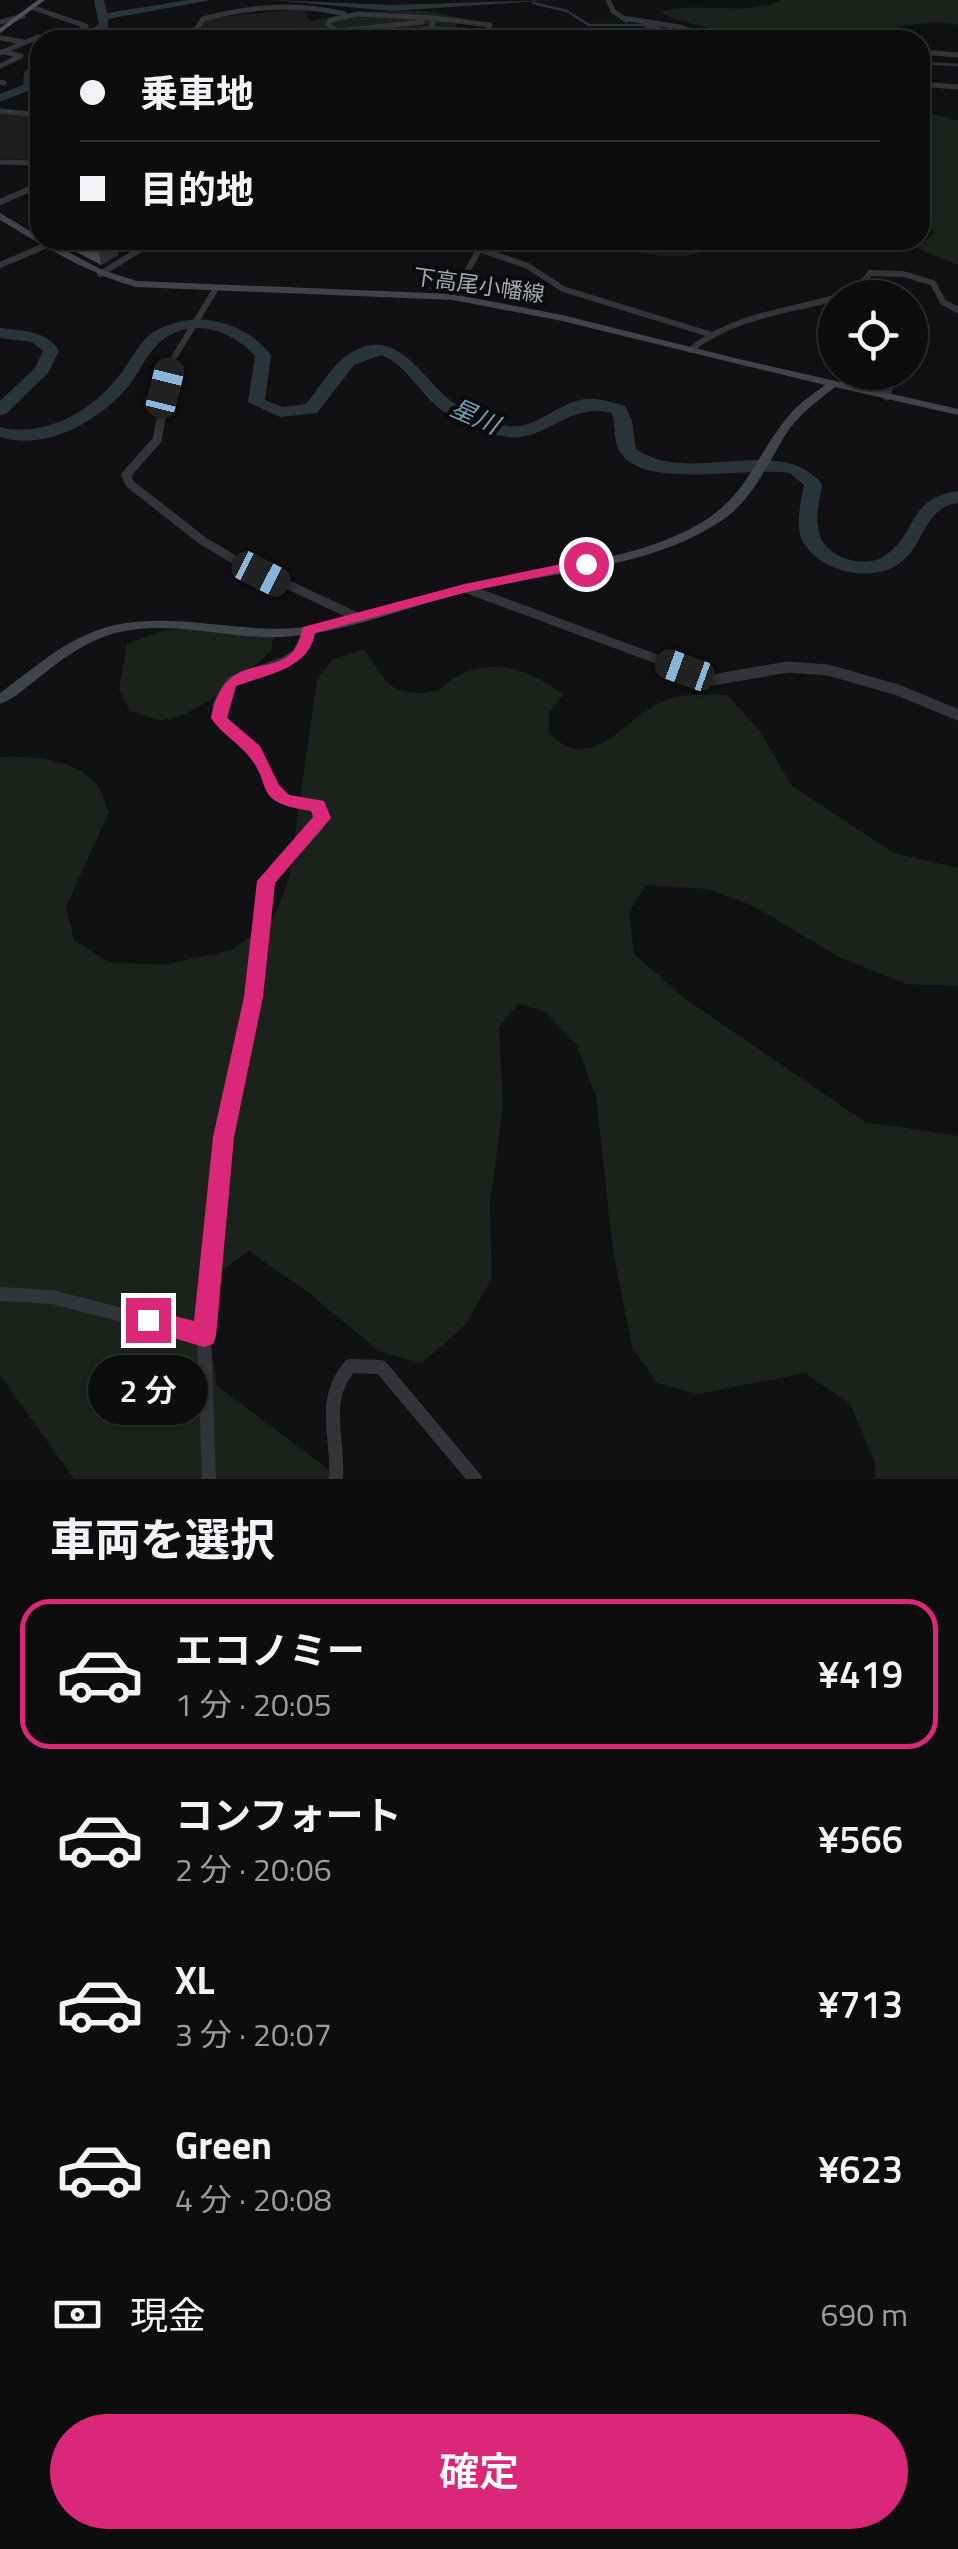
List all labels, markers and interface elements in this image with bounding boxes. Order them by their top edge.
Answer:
text: 乗車地 [140,64,254,122]
text: 目的地 [140,160,254,218]
street label: 下高尾小幡線 [411,259,547,311]
map controls [818,280,928,390]
button: locate [818,280,928,390]
car [143,355,187,421]
water label: 星川 [444,388,508,445]
route start [564,542,609,587]
car [227,547,295,601]
car [652,646,718,694]
route end [126,1298,171,1343]
callout: 2 分 [88,1355,208,1425]
text: 2 分 [120,1366,176,1414]
text: 車両を選択 [50,1505,275,1573]
text: エコノミー [175,1621,365,1679]
icon: car [55,1629,145,1719]
text: ¥419 [818,1645,903,1703]
text: 1 分 · 20:05 [175,1680,332,1728]
text: コンフォート [175,1786,402,1844]
icon: car [55,1794,145,1884]
text: ¥566 [818,1810,903,1868]
text: 2 分 · 20:06 [175,1845,332,1893]
text: XL [175,1951,215,2009]
icon: car [55,1959,145,2049]
text: ¥713 [818,1975,903,2033]
text: 3 分 · 20:07 [175,2010,332,2058]
text: Green [175,2116,272,2174]
icon: car [55,2124,145,2214]
text: ¥623 [818,2140,903,2198]
text: 4 分 · 20:08 [175,2175,332,2223]
text: 現金 [130,2286,206,2344]
icon: cash [50,2287,105,2342]
text: 690 m [820,2290,908,2338]
button: 確定 [50,2414,908,2529]

